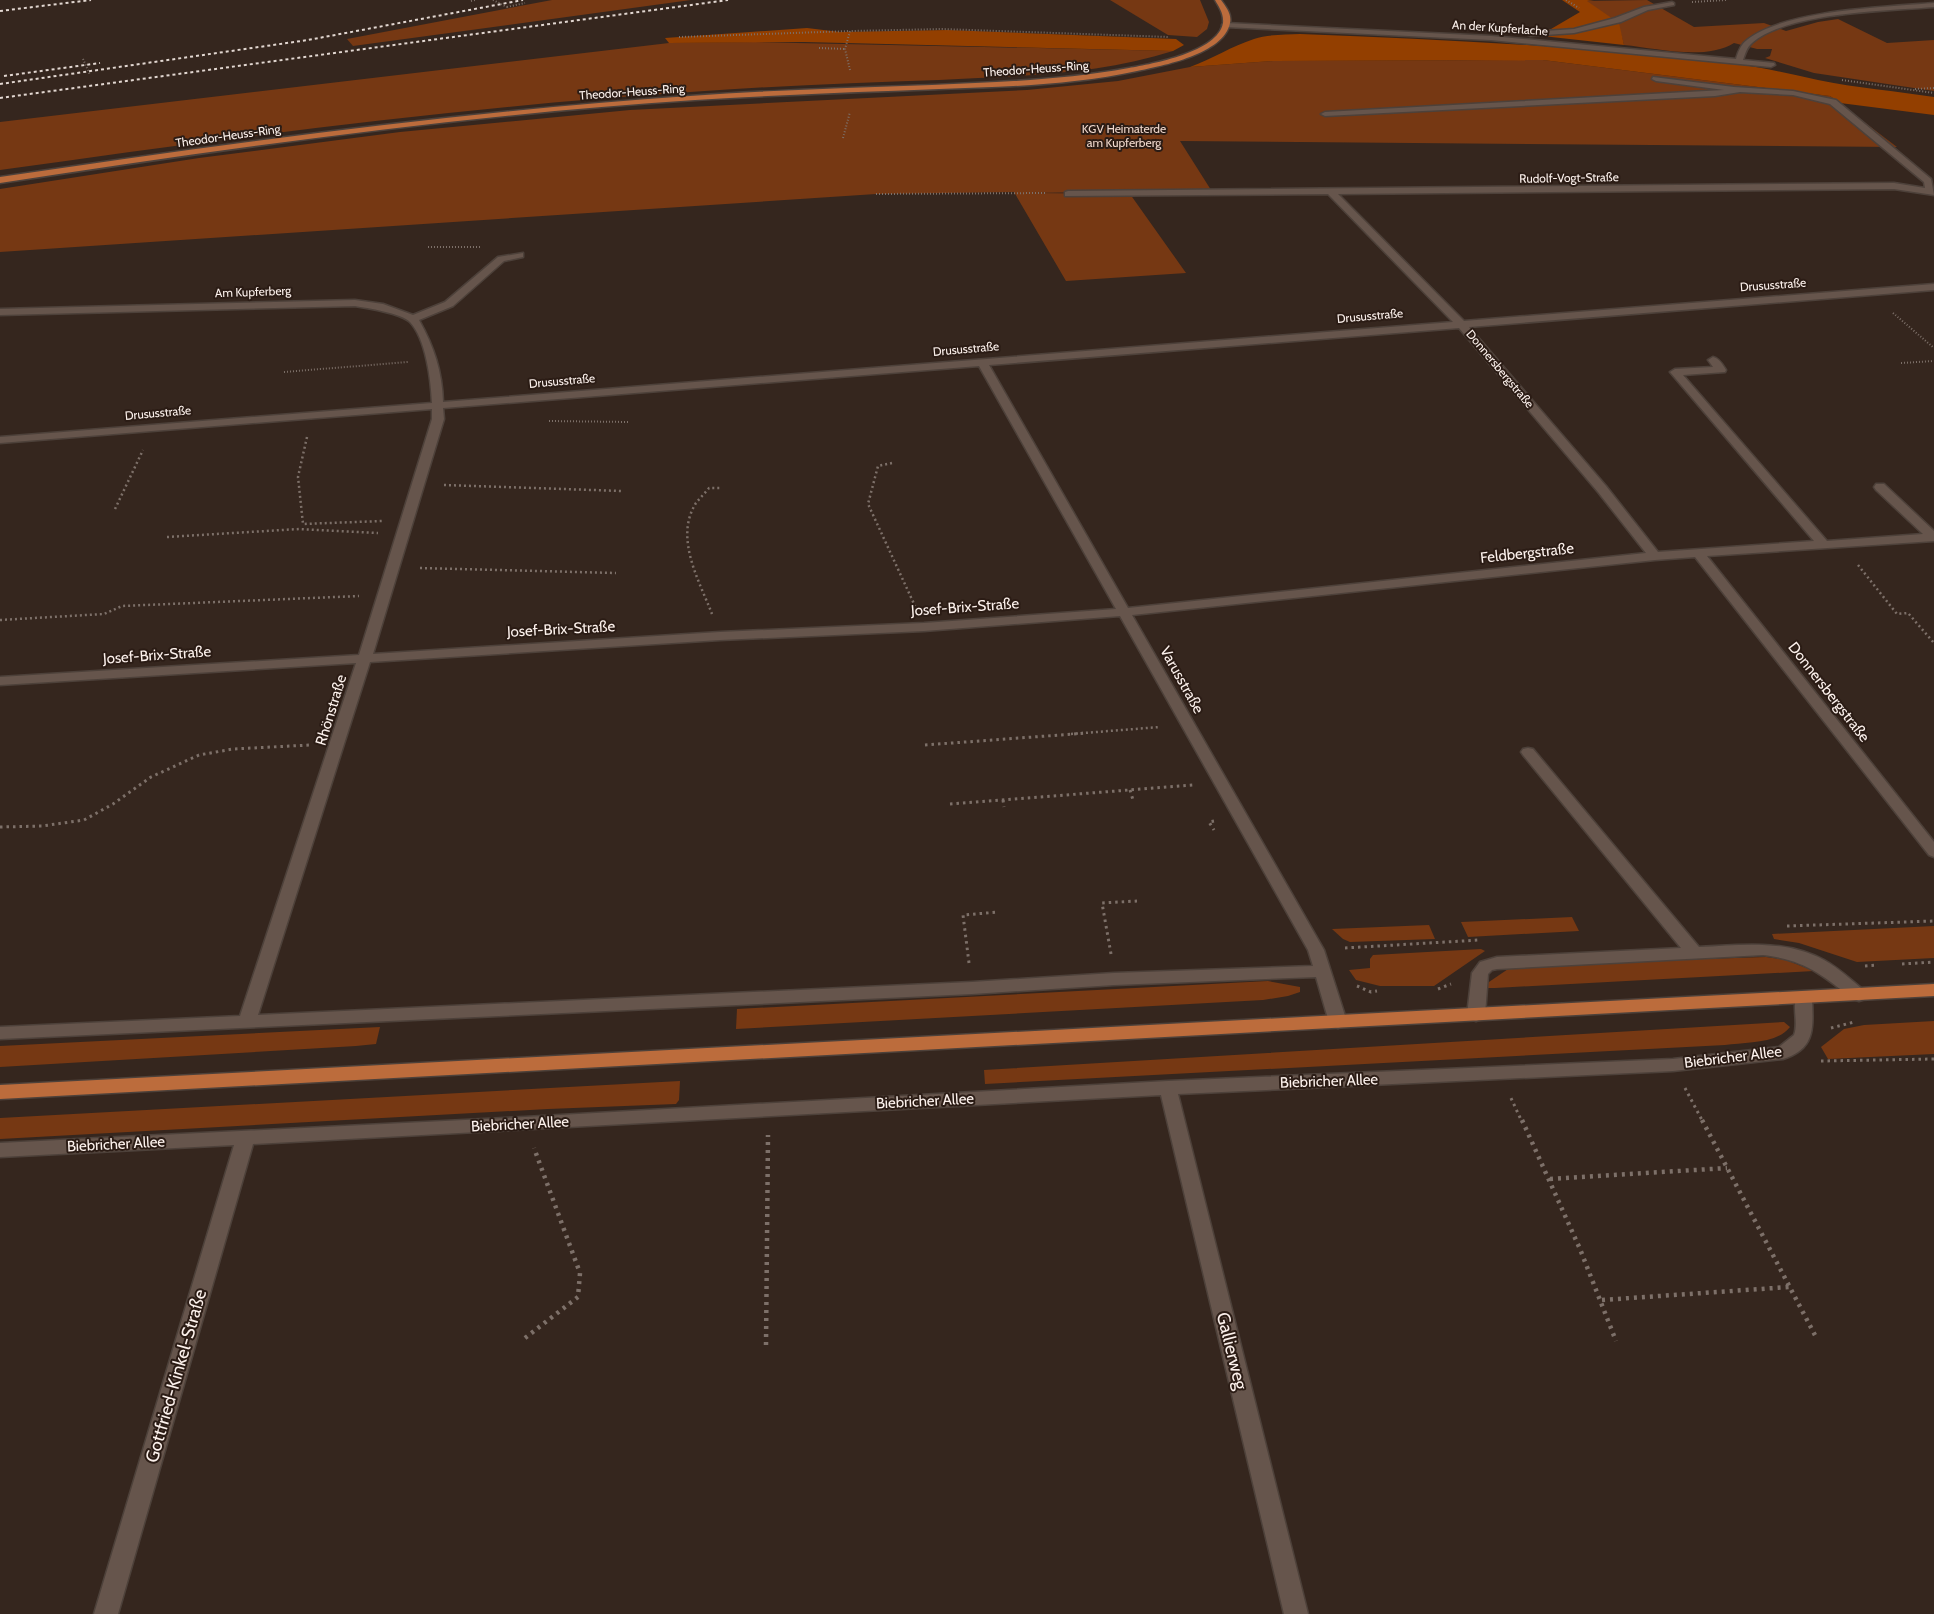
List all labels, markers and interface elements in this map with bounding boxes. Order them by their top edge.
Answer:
street label: An der Kupferlache [1452,17,1548,38]
street label: Theodor-Heuss-Ring [983,57,1090,80]
street label: Theodor-Heuss-Ring [579,80,686,103]
street label: Theodor-Heuss-Ring [175,121,282,150]
park label: KGV Heimaterde am Kupferberg [1082,121,1166,150]
street label: Rudolf-Vogt-Straße [1519,169,1619,186]
street label: Drususstraße [1739,275,1807,294]
street label: Am Kupferberg [215,283,292,300]
street label: Drususstraße [1336,305,1404,326]
street label: Donnersbergstraße [1463,326,1537,411]
street label: Drususstraße [932,338,1000,359]
street label: Drususstraße [528,370,596,391]
street label: Drususstraße [124,402,192,423]
street label: Feldbergstraße [1479,539,1575,567]
street label: Josef-Brix-Straße [909,594,1020,620]
street label: Josef-Brix-Straße [505,617,616,641]
street label: Donnersbergstraße [1784,638,1874,746]
street label: Josef-Brix-Straße [101,642,212,668]
street label: Varusstraße [1156,643,1208,717]
street label: Rhönstraße [312,672,350,748]
street label: Biebricher Allee [1683,1042,1783,1072]
street label: Biebricher Allee [1280,1070,1379,1092]
street label: Biebricher Allee [875,1089,975,1113]
street label: Biebricher Allee [470,1112,570,1136]
street label: Biebricher Allee [66,1132,166,1156]
street label: Gottfried-Kinkel-Straße [141,1287,211,1465]
street label: Gallierweg [1212,1310,1252,1393]

